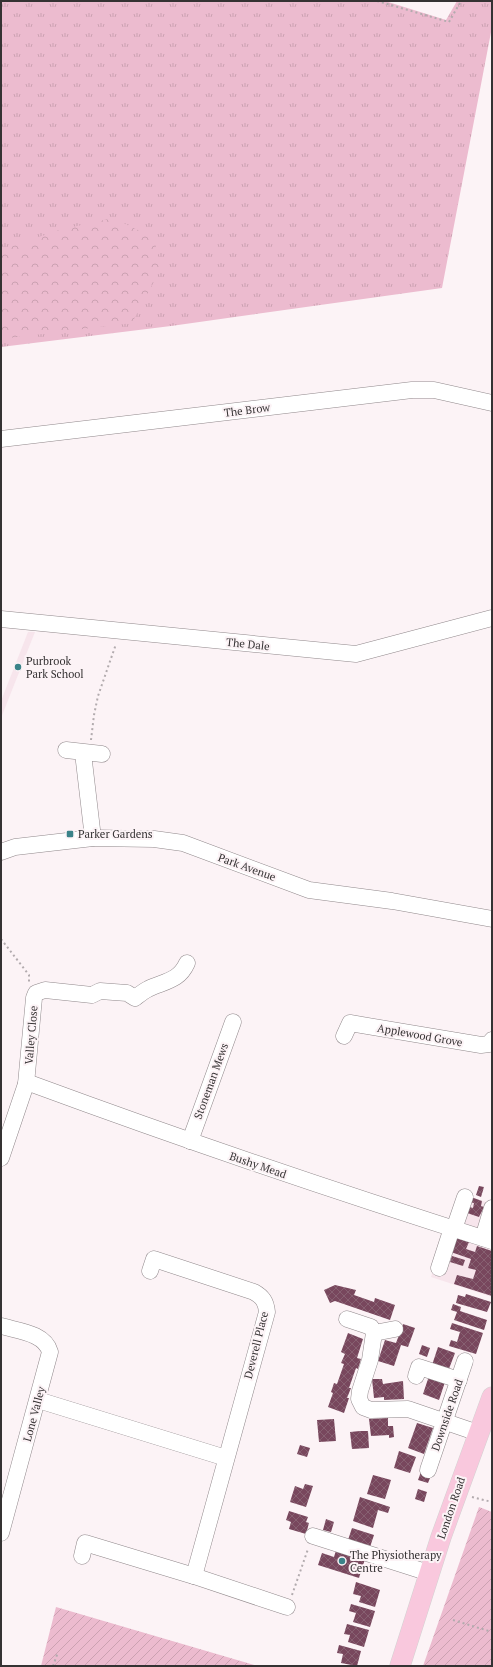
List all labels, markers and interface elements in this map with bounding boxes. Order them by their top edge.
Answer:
street label: The Brow [223,400,272,420]
street label: The Dale [226,635,271,653]
place label: Purbrook Park School [26,654,84,681]
marker: Purbrook Park School [13,662,23,672]
place label: Parker Gardens [78,827,153,841]
marker: Parker Gardens [65,829,75,839]
street label: Park Avenue [216,850,278,884]
street label: Valley Close [21,1004,41,1065]
street label: Applewood Grove [376,1021,464,1049]
street label: Stoneman Mews [191,1041,231,1121]
street label: Bushy Mead [228,1149,288,1181]
street label: Deverell Place [241,1309,271,1380]
street label: Downside Road [428,1377,466,1453]
street label: Lone Valley [20,1385,48,1443]
street label: London Road [434,1475,468,1541]
place label: The Physiotherapy Centre [350,1548,442,1575]
marker: The Physiotherapy Centre [337,1556,347,1566]

